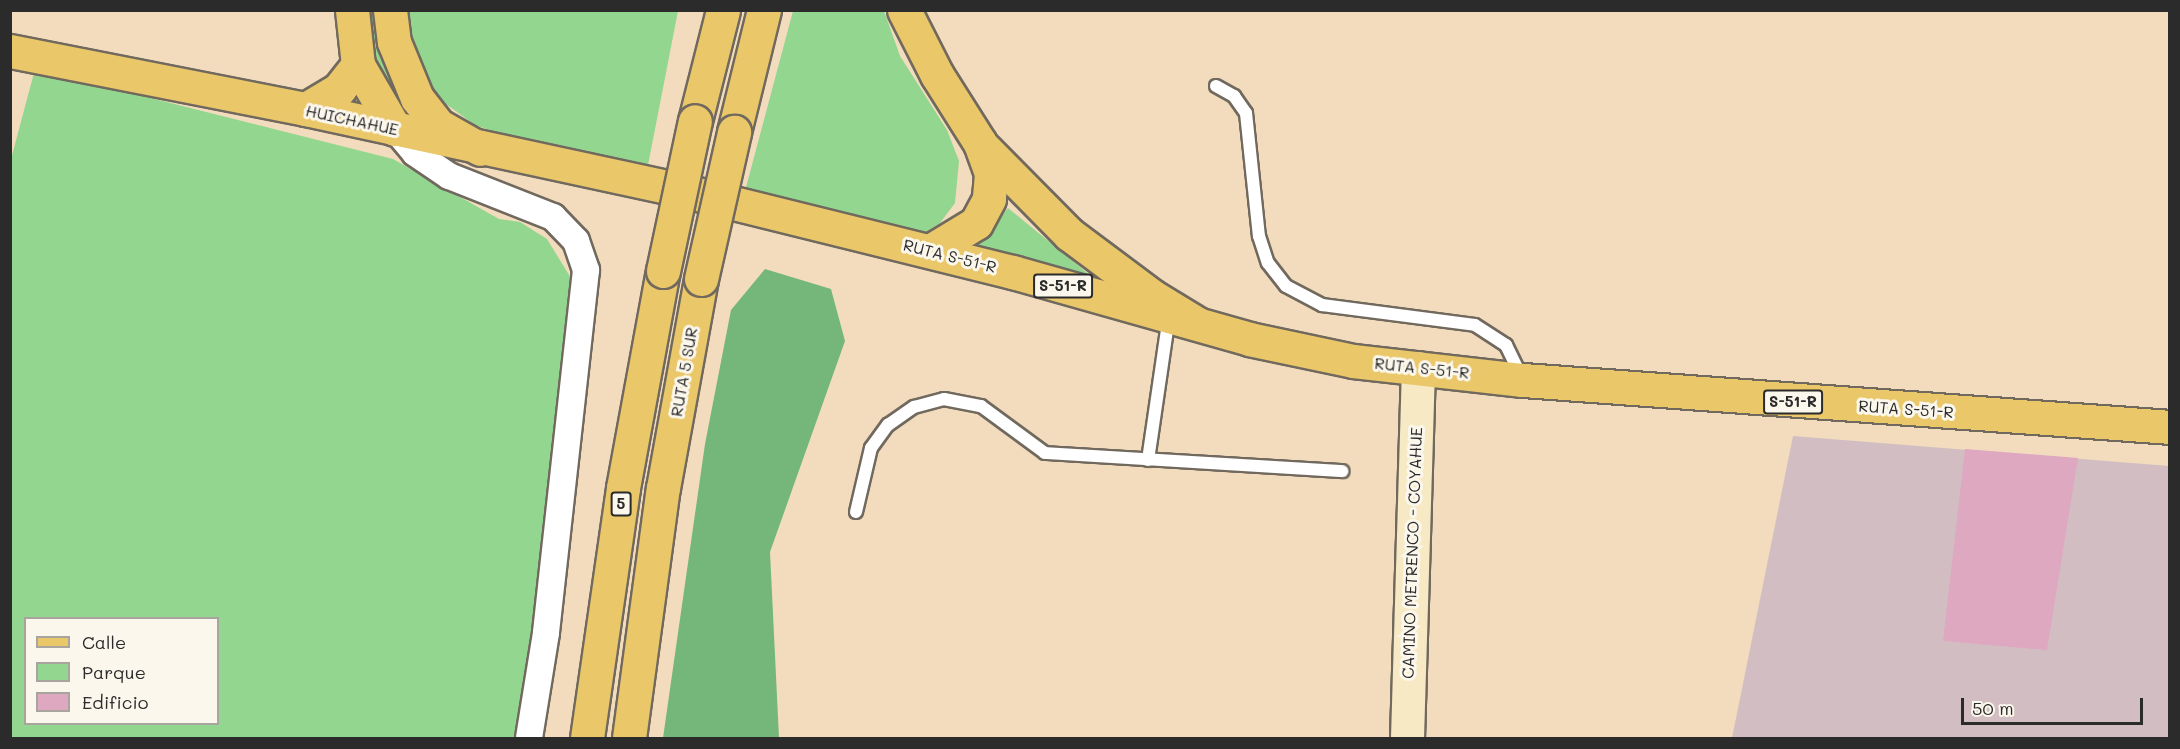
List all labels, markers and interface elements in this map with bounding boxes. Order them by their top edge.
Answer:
street label: HUICHAHUE [304,101,400,139]
street label: RUTA S-51-R [901,235,999,277]
road number: S-51-R [1033,274,1093,298]
street label: RUTA 5 SUR [667,326,701,418]
street label: RUTA S-51-R [1374,353,1470,383]
road number: S-51-R [1763,390,1823,414]
street label: RUTA S-51-R [1858,396,1954,422]
street label: CAMINO METRENCO - COYAHUE [1398,427,1426,679]
road number: 5 [610,492,632,516]
legend [24,617,219,725]
text: Calle [82,630,126,654]
text: Parque [82,660,146,684]
scale bar [1964,686,2146,724]
text: Edificio [82,690,149,714]
text: 50 m [1972,696,2014,720]

